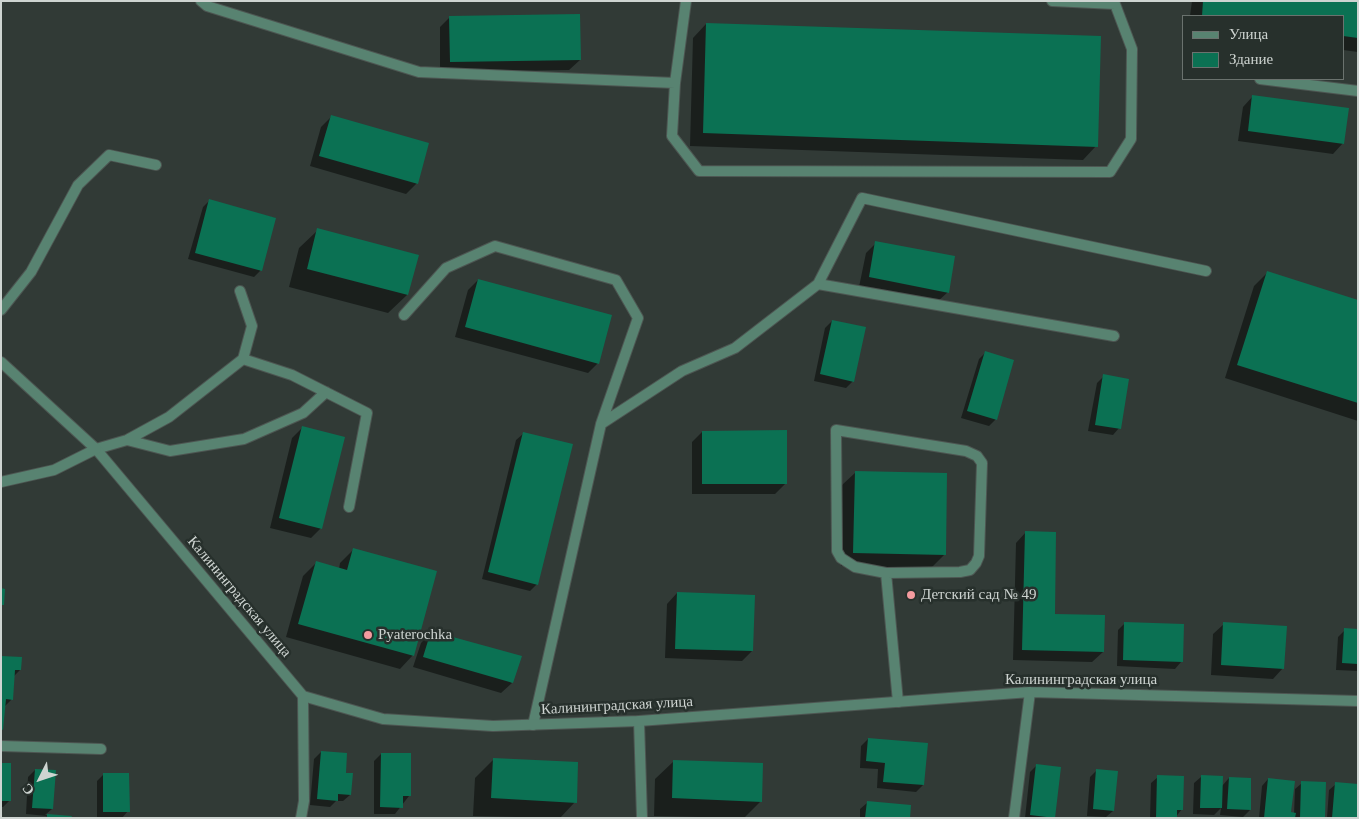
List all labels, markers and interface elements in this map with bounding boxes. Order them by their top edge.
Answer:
legend [1182,15,1344,80]
text: Улица [1229,26,1268,42]
text: Здание [1229,51,1273,67]
street label: Калининградская улица [183,533,295,661]
place label: Детский сад № 49 [921,586,1037,604]
marker: Детский сад № 49 [905,589,917,601]
place label: Pyaterochka [378,626,452,644]
marker: Pyaterochka [362,629,374,641]
street label: Калининградская улица [1005,671,1157,689]
street label: Калининградская улица [541,693,693,719]
north arrow [15,754,65,804]
text: С [19,780,37,798]

